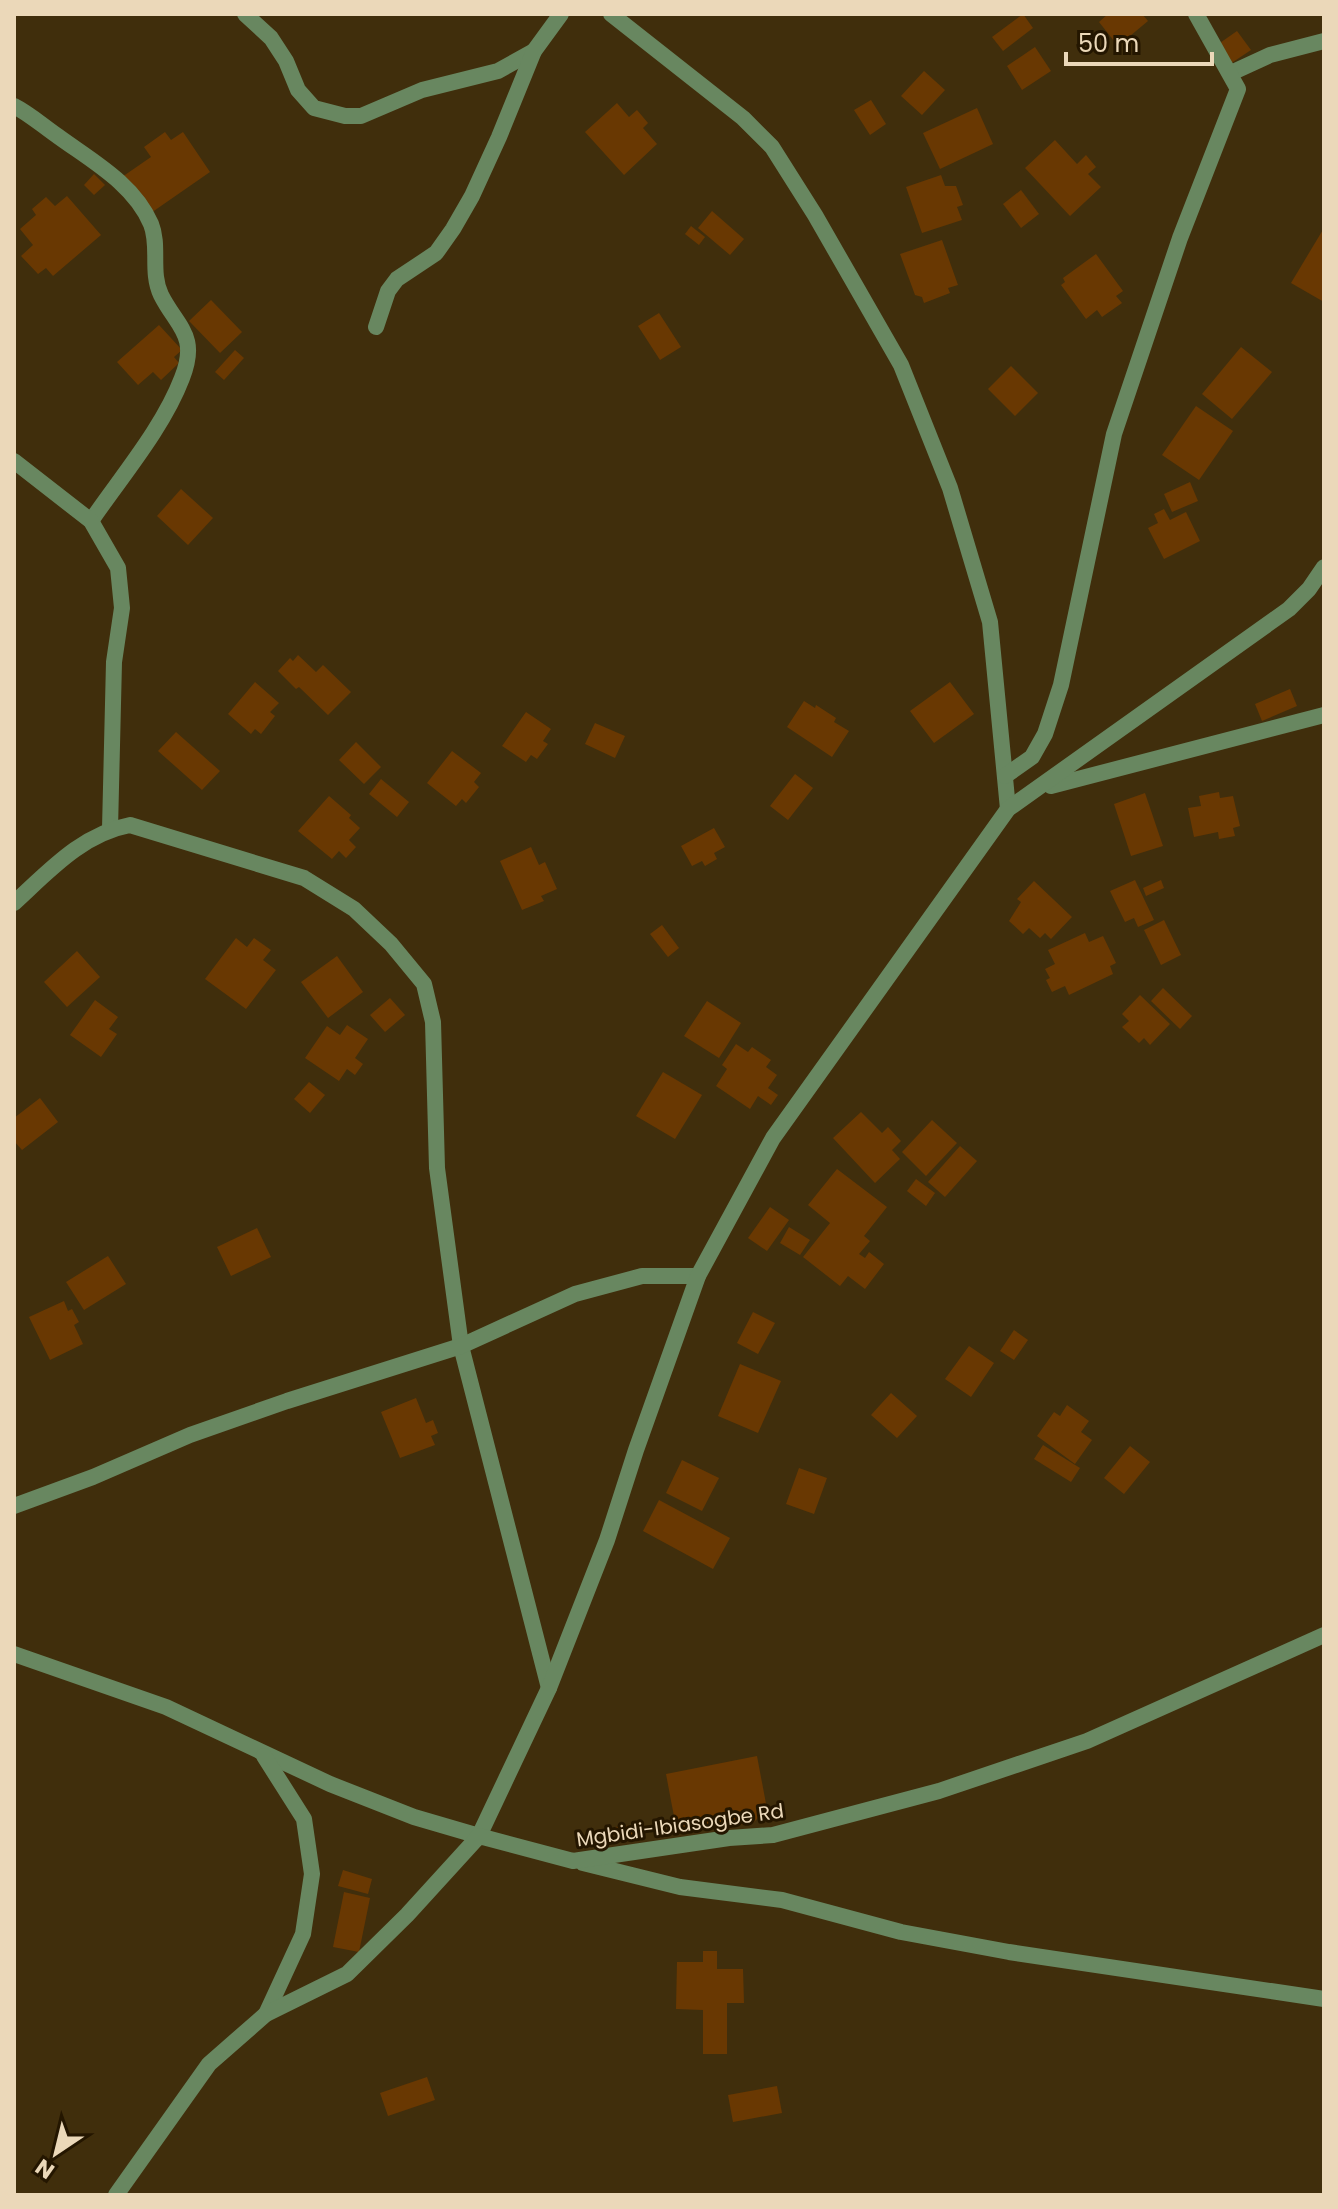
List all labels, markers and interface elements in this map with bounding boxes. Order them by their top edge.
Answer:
scale bar [1066,16,1212,66]
text: 50 m [1078,27,1139,60]
street label: Mgbidi-Ibiasogbe Rd [574,1797,786,1853]
north arrow [16,2113,96,2193]
text: N [29,2152,60,2186]

